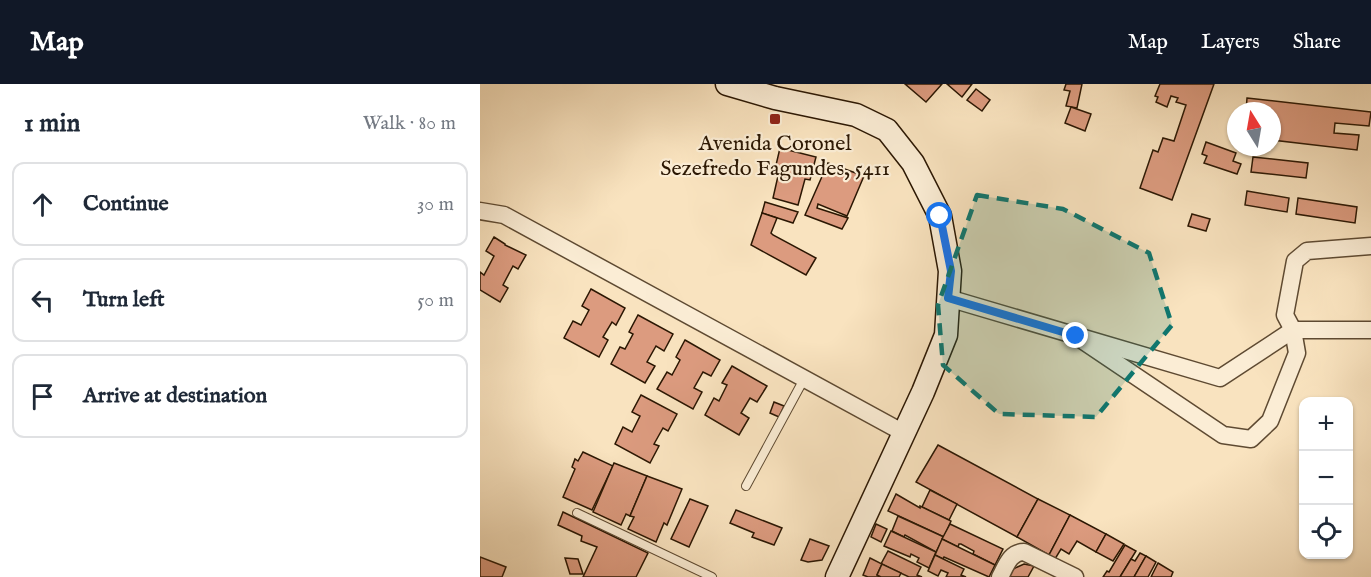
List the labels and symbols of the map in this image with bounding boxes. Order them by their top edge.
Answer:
north arrow [1227,102,1281,156]
marker: Avenida Coronel Sezefredo Fagundes, 5411 [768,112,782,126]
place label: Avenida Coronel Sezefredo Fagundes, 5411 [660,130,890,183]
route start [926,202,952,228]
route end [1062,322,1088,348]

